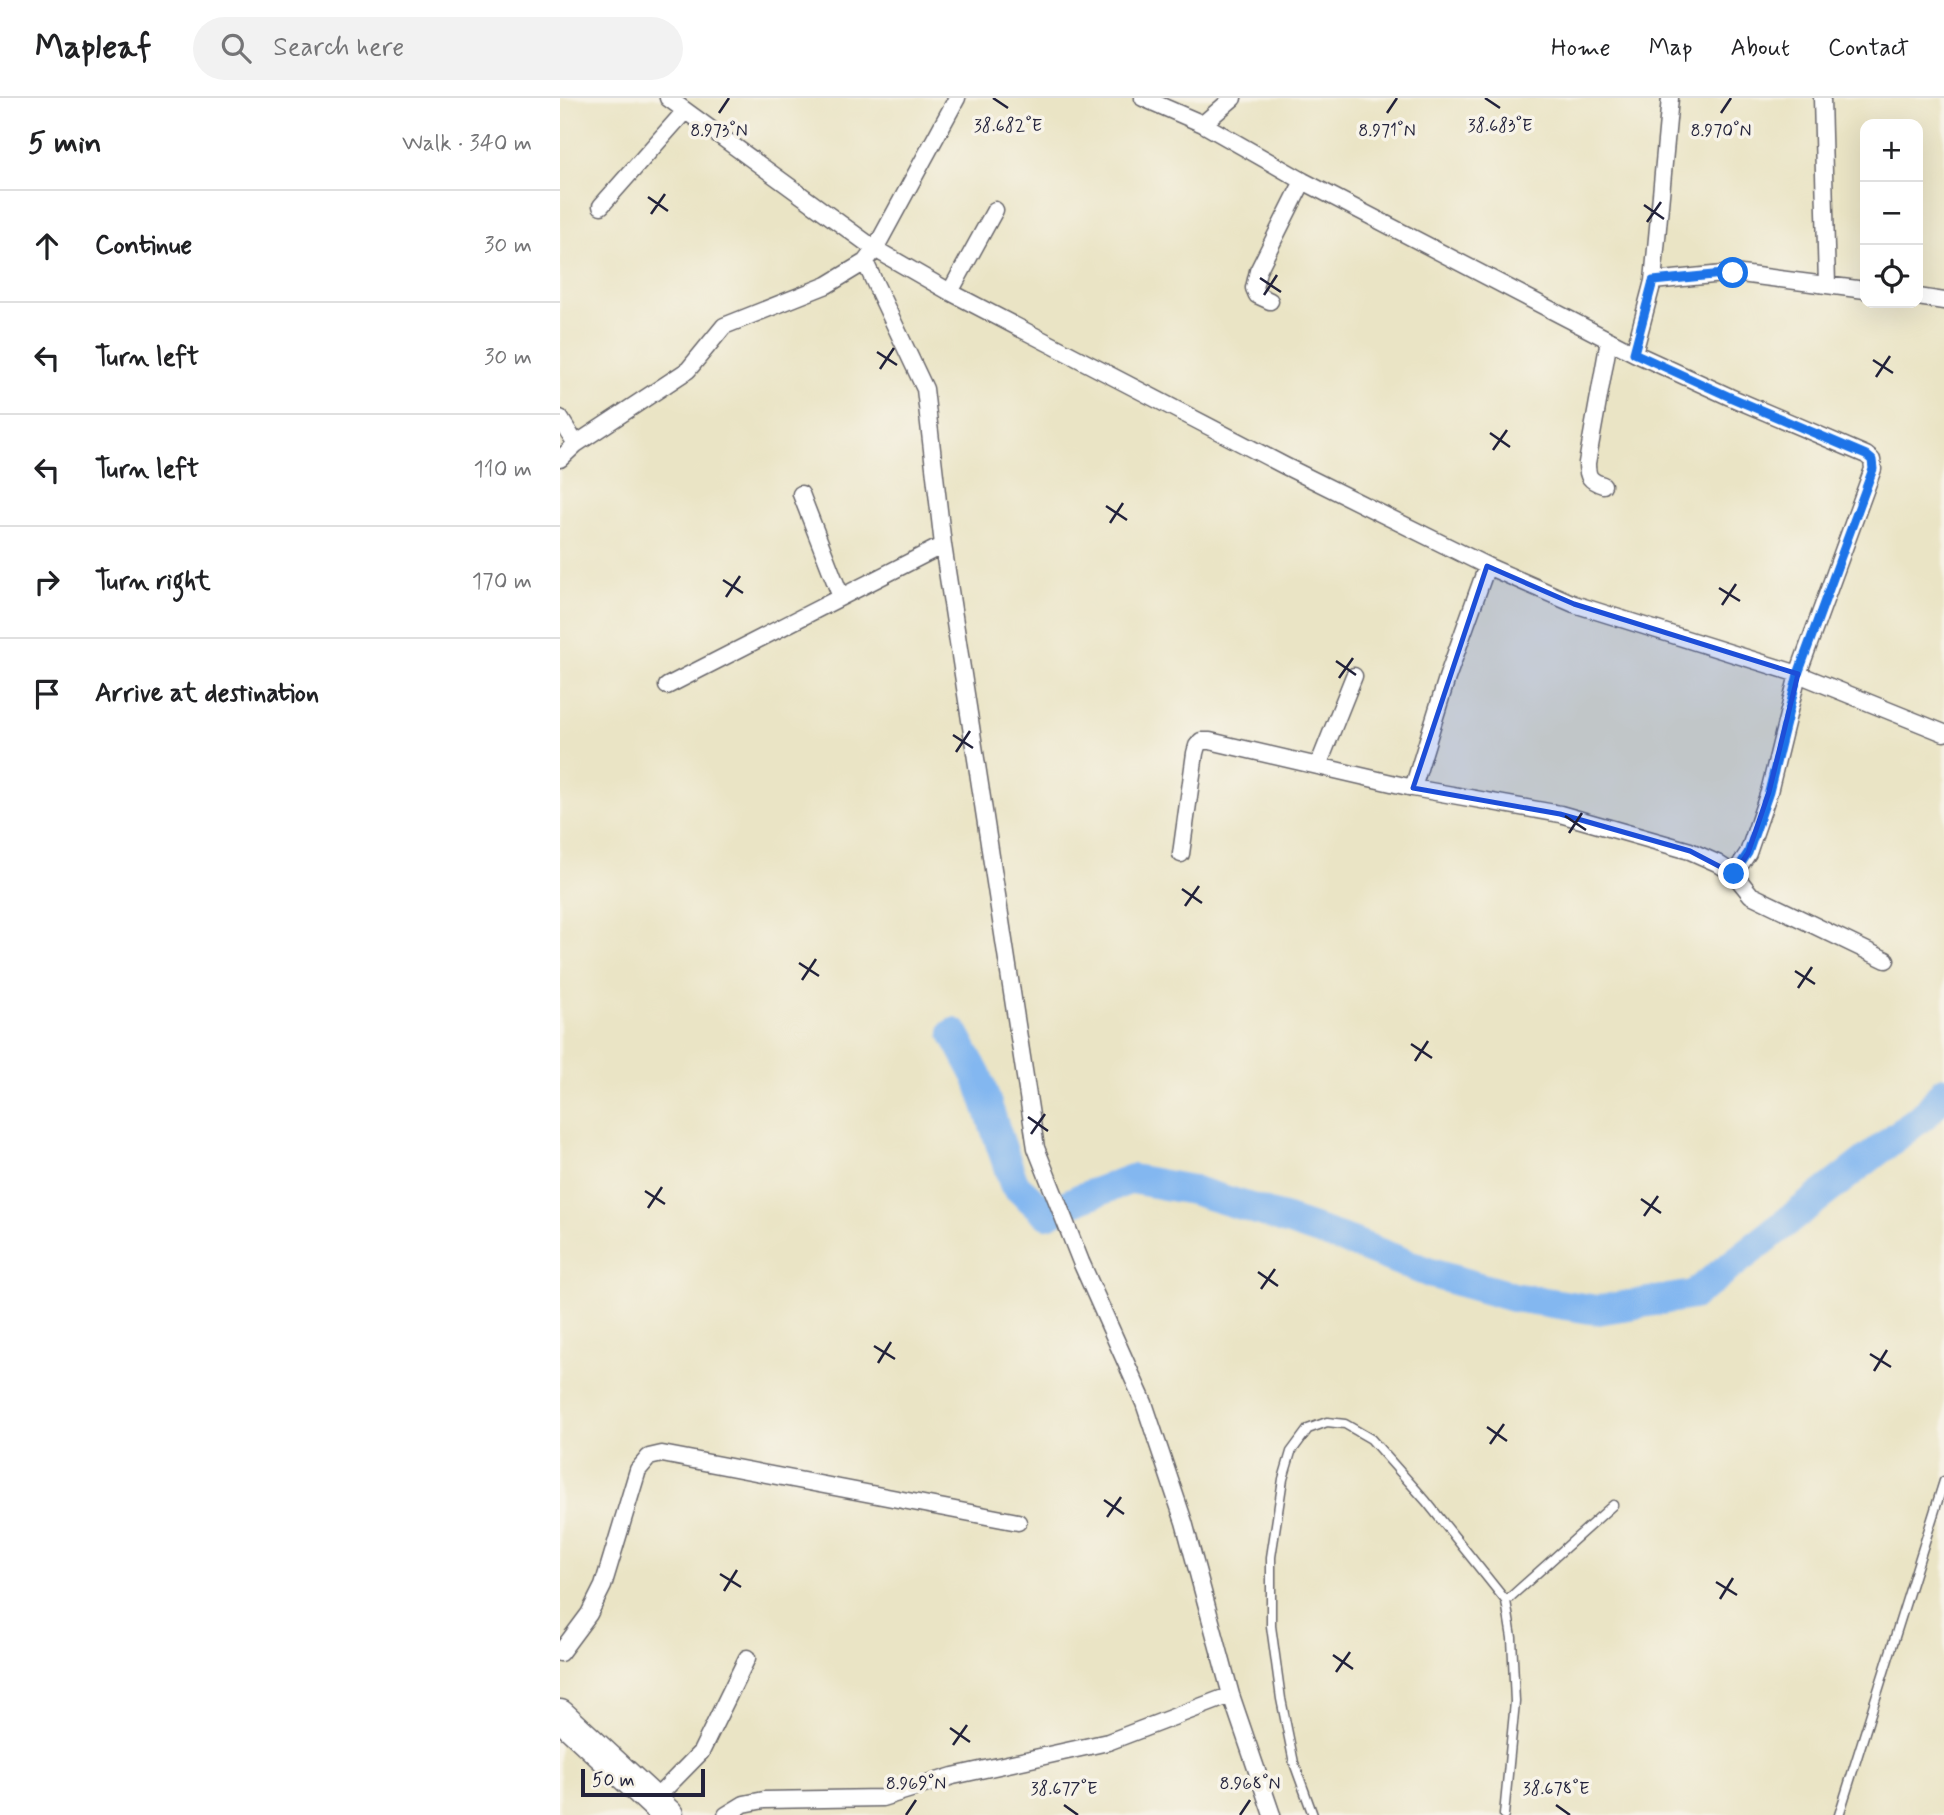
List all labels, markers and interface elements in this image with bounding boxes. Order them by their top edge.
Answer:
search box [193,17,683,80]
text: Mapleaf [35,26,151,70]
icon: search [217,29,255,67]
text: Search here [273,31,404,65]
text: Home [1551,33,1611,64]
text: Map [1649,33,1693,64]
text: About [1731,33,1790,64]
text: Contact [1828,33,1909,64]
text: 38.682°E [974,114,1042,138]
text: 38.683°E [1467,114,1533,138]
text: 8.973°N [690,119,748,143]
text: 8.971°N [1358,119,1416,143]
text: 8.970°N [1690,119,1752,143]
map controls [1860,119,1923,308]
button: + [1860,119,1923,182]
text: 5 min [28,124,102,163]
text: Walk · 340 m [402,129,532,159]
button: − [1860,182,1923,245]
icon: ahead [28,227,66,265]
text: Continue [95,229,192,263]
text: 30 m [484,231,532,261]
button: locate [1860,245,1923,308]
route start [1717,257,1748,288]
icon: left [28,339,66,377]
text: Turn left [95,341,199,375]
text: 30 m [484,343,532,373]
icon: left [28,451,66,489]
text: Turn left [95,453,199,487]
text: 110 m [473,455,532,485]
icon: right [28,563,66,601]
text: Turn right [95,565,211,599]
text: 170 m [472,567,532,597]
icon: arrive [28,675,66,713]
text: Arrive at destination [95,677,319,711]
route end [1718,858,1749,889]
scale bar [581,1766,705,1798]
text: 50 m [592,1768,635,1793]
text: 8.969°N [886,1772,946,1796]
text: 8.968°N [1220,1772,1280,1796]
text: 38.677°E [1030,1777,1098,1801]
text: 38.678°E [1523,1777,1589,1801]

